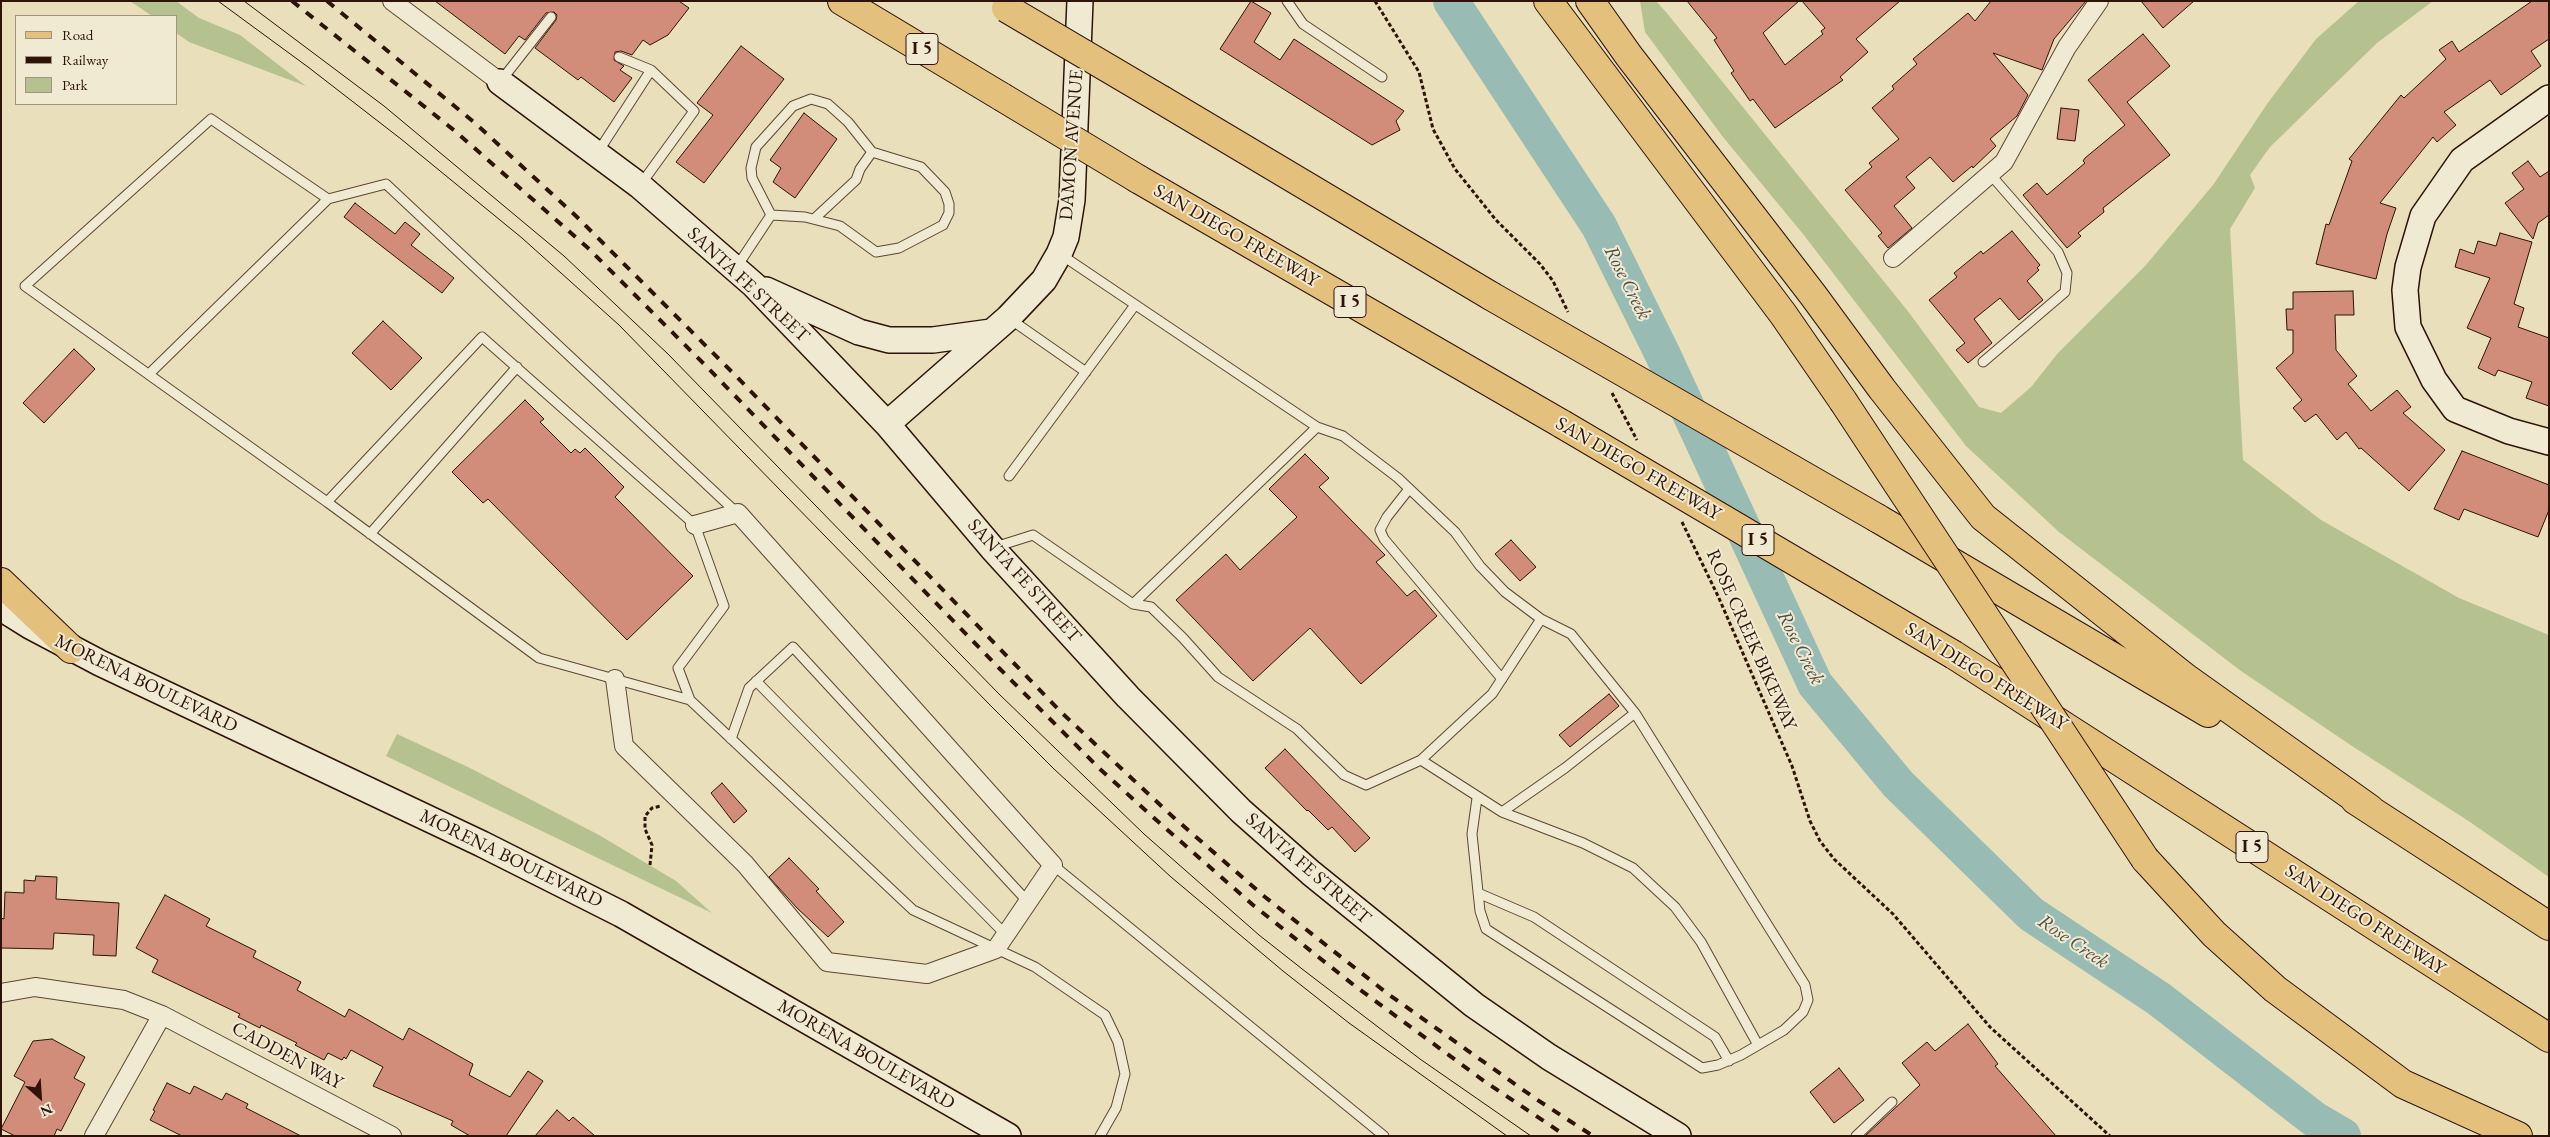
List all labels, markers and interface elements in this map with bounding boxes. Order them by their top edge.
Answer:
legend [15,15,178,105]
text: Road [62,25,93,44]
road number: I 5 [906,34,938,64]
text: Railway [62,50,108,69]
street label: DAMON AVENUE [1055,69,1089,221]
text: Park [62,75,88,94]
street label: SAN DIEGO FREEWAY [1149,179,1323,293]
street label: SANTA FE STREET [682,223,814,347]
water label: Rose Creek [1598,242,1656,324]
road number: I 5 [1334,286,1366,318]
street label: SAN DIEGO FREEWAY [1551,412,1725,526]
street label: SANTA FE STREET [962,514,1086,648]
road number: I 5 [1742,524,1774,556]
street label: ROSE CREEK BIKEWAY [1701,546,1801,734]
water label: Rose Creek [1771,607,1829,689]
street label: SAN DIEGO FREEWAY [1901,618,2071,736]
street label: MORENA BOULEVARD [51,630,241,738]
street label: MORENA BOULEVARD [416,805,606,913]
street label: SANTA FE STREET [1241,808,1375,930]
road number: I 5 [2236,832,2268,862]
street label: SAN DIEGO FREEWAY [2280,860,2450,980]
water label: Rose Creek [2033,910,2113,974]
street label: MORENA BOULEVARD [773,995,959,1115]
street label: CADDEN WAY [228,1017,346,1095]
north arrow [15,1072,65,1122]
text: N [38,1100,56,1121]

